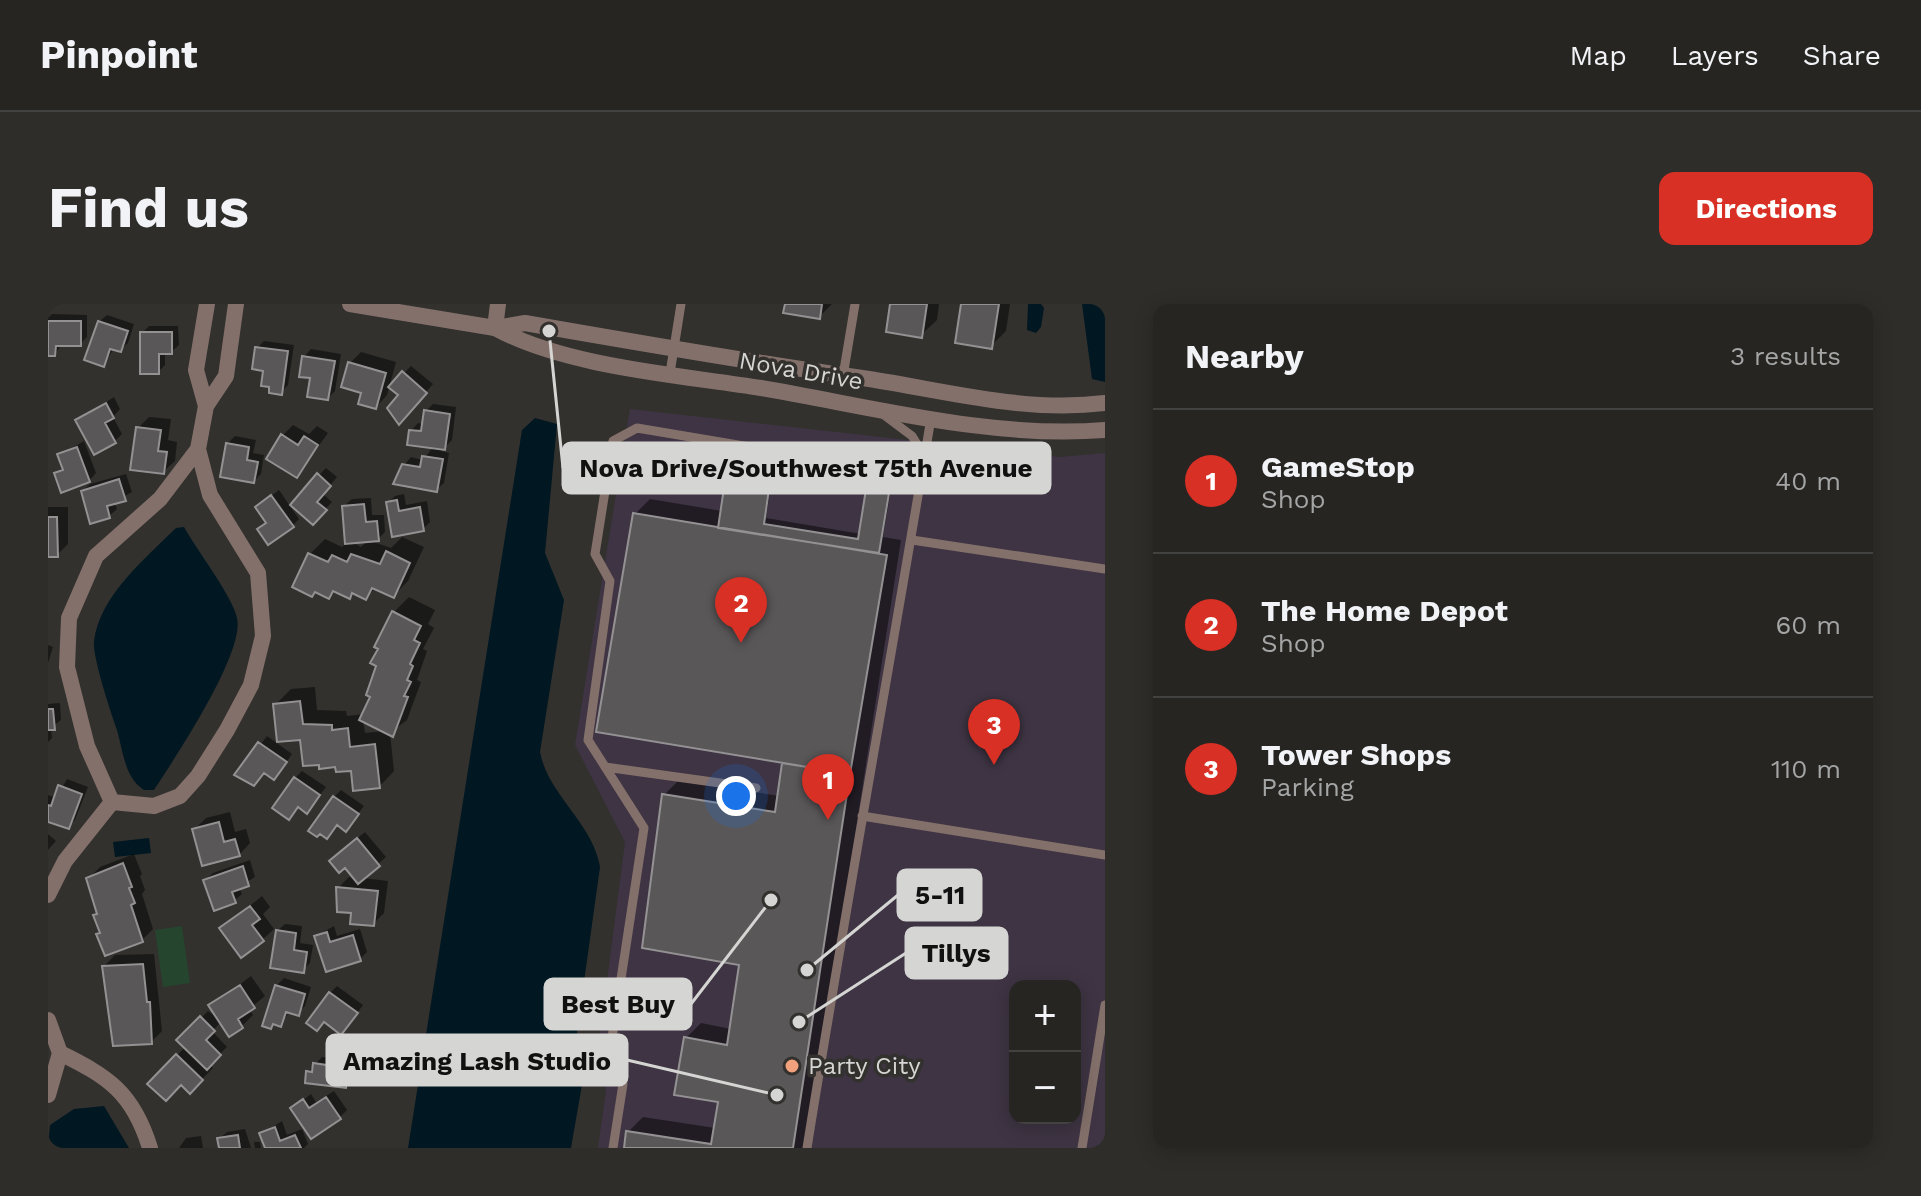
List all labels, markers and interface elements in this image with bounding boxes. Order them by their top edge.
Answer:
text: Pinpoint [40,33,198,77]
text: Map [1570,39,1627,72]
text: Layers [1671,39,1759,72]
text: Share [1803,39,1881,72]
button: Directions [1659,172,1873,245]
text: Find us [48,175,249,241]
text: Nearby [1185,336,1304,376]
text: 3 results [1730,341,1841,371]
street label: Nova Drive [737,346,865,396]
callout: Nova Drive/Southwest 75th Avenue [563,443,1050,493]
text: GameStop [1261,449,1415,484]
text: Nova Drive/Southwest 75th Avenue [579,453,1033,483]
text: 1 [1205,466,1217,496]
text: 40 m [1775,466,1841,496]
text: Shop [1261,484,1326,514]
pin: 2 [715,577,767,643]
text: The Home Depot [1261,593,1508,628]
text: 2 [1203,610,1219,640]
text: 60 m [1775,610,1841,640]
text: Shop [1261,628,1326,658]
pin: 3 [968,699,1020,765]
text: Tower Shops [1261,737,1451,772]
pin: 1 [802,754,854,820]
text: 3 [1203,754,1219,784]
text: 110 m [1771,754,1841,784]
text: Parking [1261,772,1354,802]
your location [716,776,756,816]
callout: 5-11 [898,870,981,920]
text: 5-11 [915,880,965,910]
callout: Tillys [906,928,1007,978]
text: Tillys [921,938,991,968]
callout: Best Buy [545,979,691,1029]
map controls [1009,980,1081,1124]
button: + [1009,980,1081,1052]
text: Best Buy [561,989,675,1019]
callout: Amazing Lash Studio [327,1035,627,1085]
text: Amazing Lash Studio [343,1046,611,1076]
place label: Party City [808,1052,921,1080]
button: − [1009,1052,1081,1124]
marker: Party City [783,1057,801,1075]

